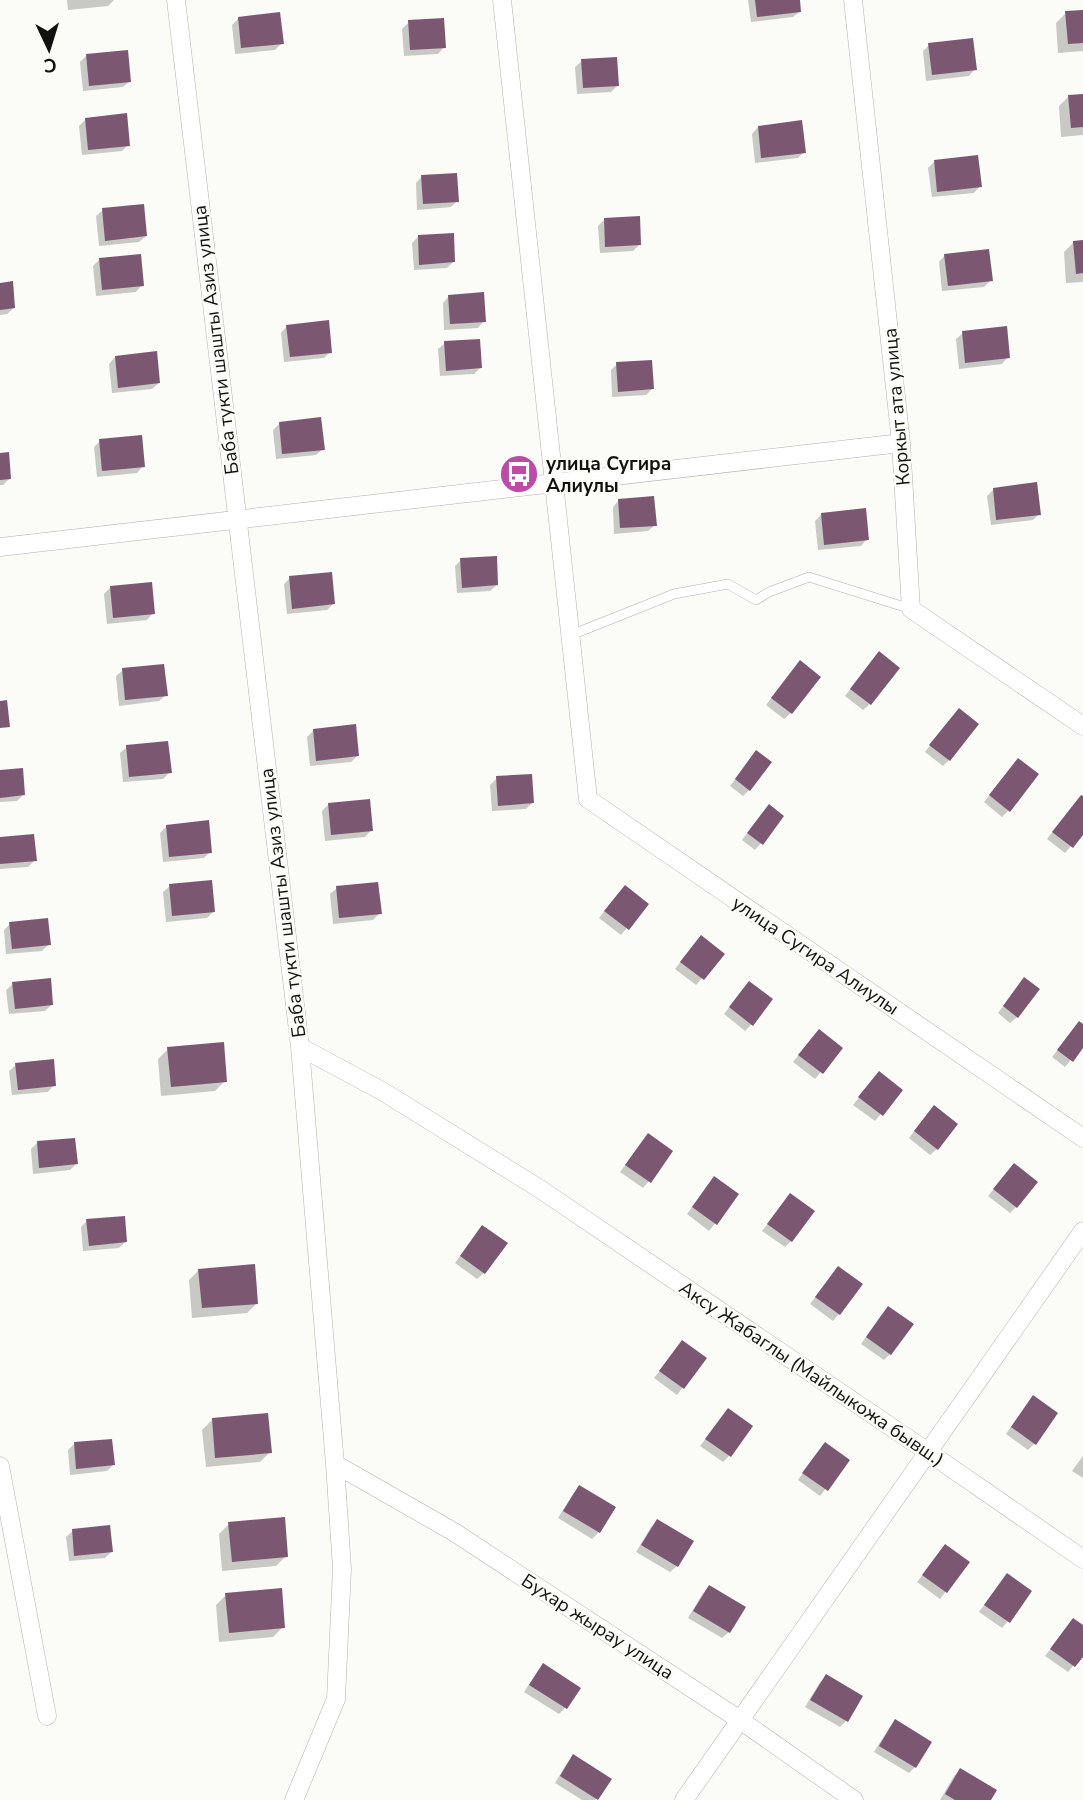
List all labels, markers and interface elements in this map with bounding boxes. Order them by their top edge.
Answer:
north arrow [14,14,84,84]
text: С [43,52,57,78]
street label: Баба тукти шашты Азиз улица [187,204,245,476]
street label: Коркыт ата улица [877,327,917,487]
place label: улица Сугира Алиулы [546,451,671,499]
bus stop icon: улица Сугира Алиулы [498,453,540,495]
street label: Баба тукти шашты Азиз улица [254,767,312,1039]
street label: улица Сугира Алиулы [727,890,904,1021]
street label: Аксу Жабаглы (Майлыкожа бывш.) [674,1275,949,1473]
street label: Бухар жырау улица [516,1568,679,1686]

